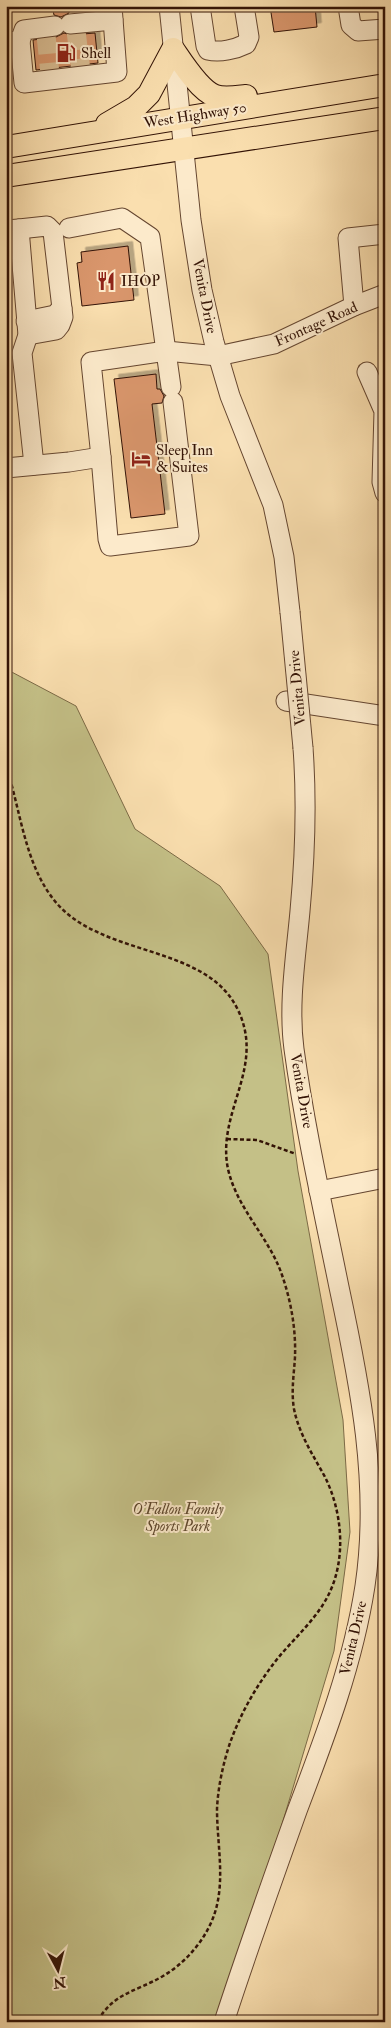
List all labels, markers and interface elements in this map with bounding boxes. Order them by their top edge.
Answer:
fuel station icon: Shell [55,42,77,64]
place label: Shell [81,44,111,63]
street label: West Highway 50 [141,98,248,133]
street label: Venita Drive [188,257,221,335]
restaurant icon: IHOP [95,270,117,292]
place label: IHOP [121,272,160,291]
street label: Frontage Road [272,298,361,351]
place label: Sleep Inn & Suites [156,441,213,477]
hotel icon: Sleep Inn & Suites [130,448,152,470]
street label: Venita Drive [285,649,310,727]
street label: Venita Drive [286,1052,317,1130]
park label: O'Fallon Family Sports Park [132,1500,224,1536]
street label: Venita Drive [336,1599,371,1677]
north arrow [32,1946,82,1996]
text: N [52,1973,68,1992]

